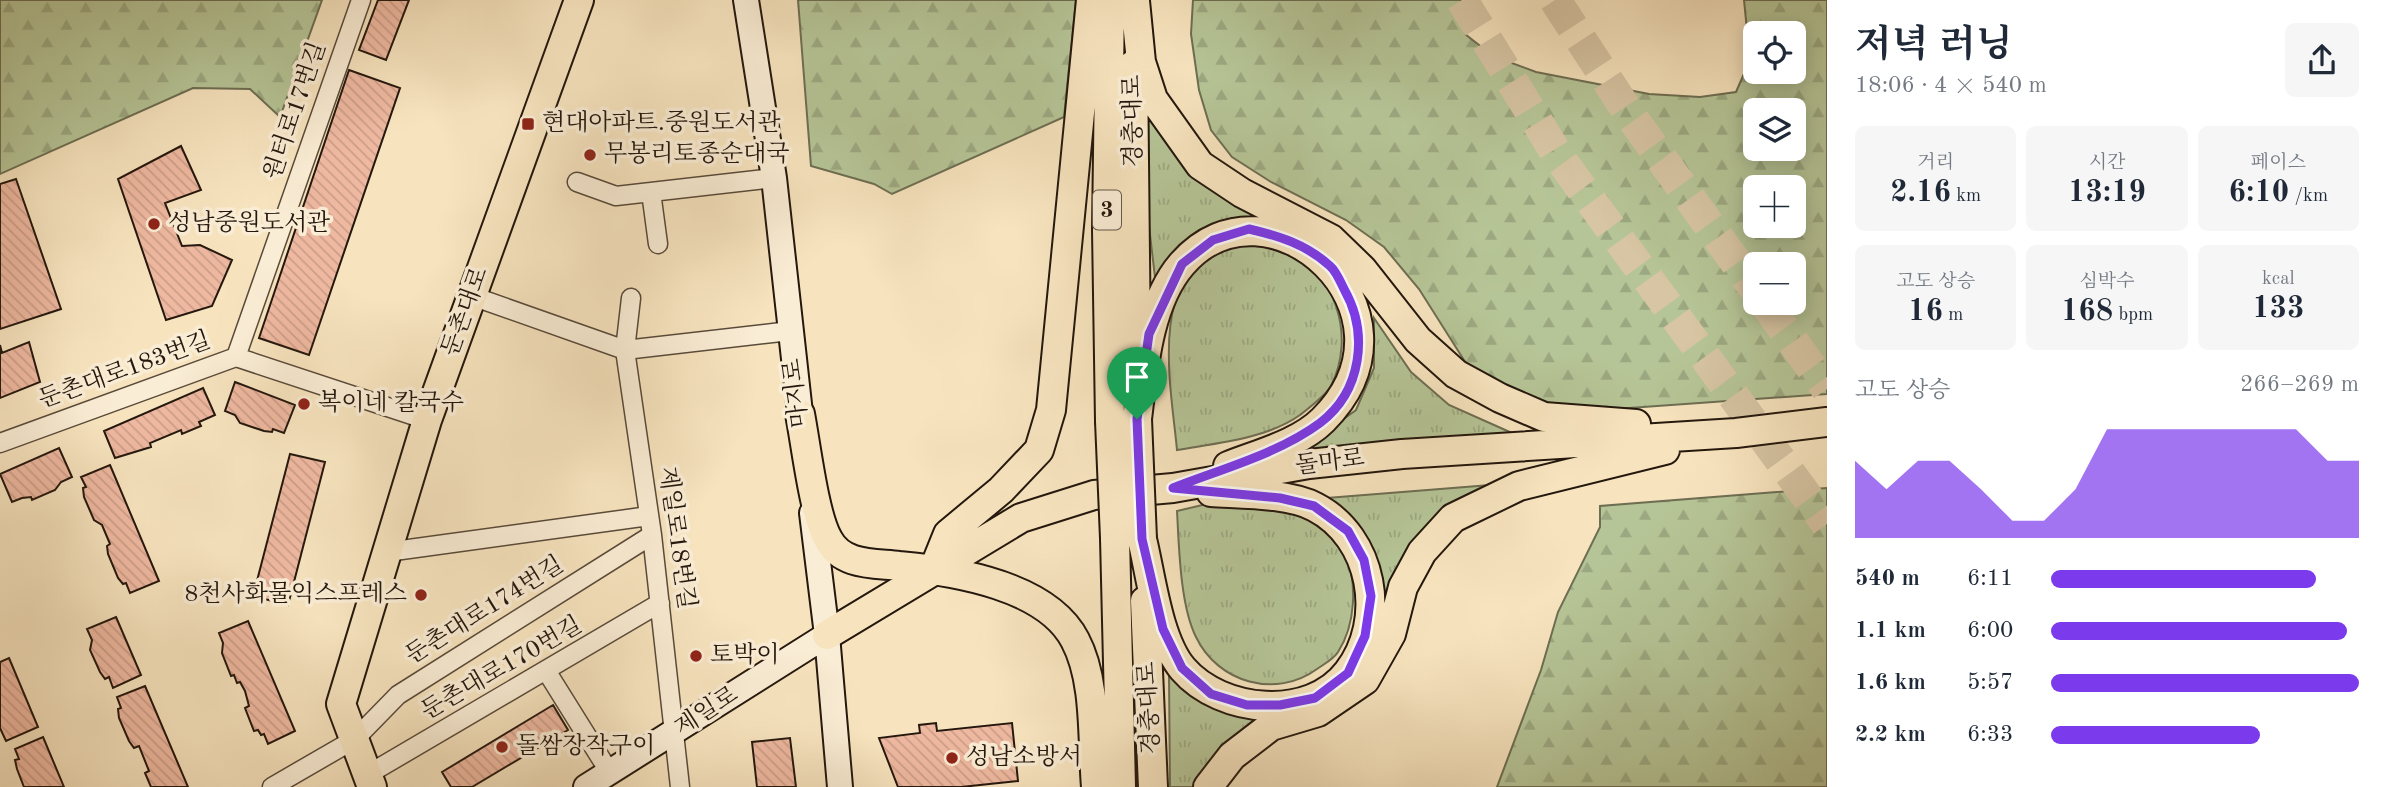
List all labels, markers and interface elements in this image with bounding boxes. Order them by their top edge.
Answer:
map controls [1743,21,1806,315]
button: locate [1743,21,1806,84]
button: share [2285,23,2359,97]
text: 저녁 러닝 [1855,27,2012,65]
street label: 원터로17번길 [259,38,331,183]
street label: 경충대로 [1118,74,1147,168]
text: 18:06 · 4 × 540 m [1855,74,2047,97]
button: layers [1743,98,1806,161]
place label: 현대아파트.중원도서관 [542,110,781,136]
marker: 현대아파트.중원도서관 [520,116,536,132]
place label: 무봉리토종순대국 [604,140,789,167]
marker: 무봉리토종순대국 [582,147,598,163]
text: 거리 [1917,154,1954,173]
text: 시간 [2089,154,2125,173]
text: 페이스 [2251,154,2306,173]
button: + [1743,175,1806,238]
text: 2.16 [1890,178,1951,208]
text: 13:19 [2068,178,2146,208]
text: 6:10 [2229,178,2289,208]
text: km [1951,187,1981,206]
text: /km [2289,187,2328,206]
road number: 3 [1093,190,1121,230]
place label: 성남중원도서관 [168,210,330,236]
marker: 성남중원도서관 [146,216,162,232]
button: − [1743,252,1806,315]
street label: 둔촌대로 [436,263,493,360]
text: kcal [2262,270,2295,289]
text: 고도 상승 [1896,273,1975,292]
text: 심박수 [2079,273,2135,292]
text: 133 [2252,294,2304,324]
text: 16 [1908,297,1943,327]
text: 168 [2061,297,2113,327]
text: m [1943,306,1963,325]
text: bpm [2113,306,2153,325]
street label: 둔촌대로183번길 [35,326,214,413]
pin [1107,347,1167,419]
street label: 마지로 [779,357,813,429]
icon: arrive [1118,358,1156,396]
text: 266–269 m [2240,373,2359,396]
text: 고도 상승 [1855,379,1950,402]
place label: 복이네 칼국수 [318,388,464,416]
marker: 복이네 칼국수 [296,396,312,412]
street label: 돌마로 [1294,445,1366,479]
street label: 제일로18번길 [654,465,700,611]
street label: 둔촌대로174번길 [400,550,568,669]
text: 540 m [1855,567,1920,590]
text: 6:11 [1967,567,2013,590]
place label: 8천사화물익스프레스 [184,581,407,607]
marker: 8천사화물익스프레스 [413,587,429,603]
street label: 둔촌대로170번길 [416,611,586,725]
text: 1.1 km [1855,619,1926,642]
text: 6:00 [1967,619,2013,642]
place label: 토박이 [710,642,780,668]
marker: 토박이 [688,648,704,664]
street label: 경충대로 [1133,661,1164,755]
text: 1.6 km [1855,671,1926,694]
text: 5:57 [1967,671,2013,694]
street label: 제일로 [670,681,743,741]
text: 2.2 km [1855,723,1926,746]
text: 6:33 [1967,723,2013,746]
place label: 돌쌈장작구이 [516,733,655,759]
marker: 돌쌈장작구이 [494,739,510,755]
place label: 성남소방서 [966,744,1082,770]
marker: 성남소방서 [944,750,960,766]

